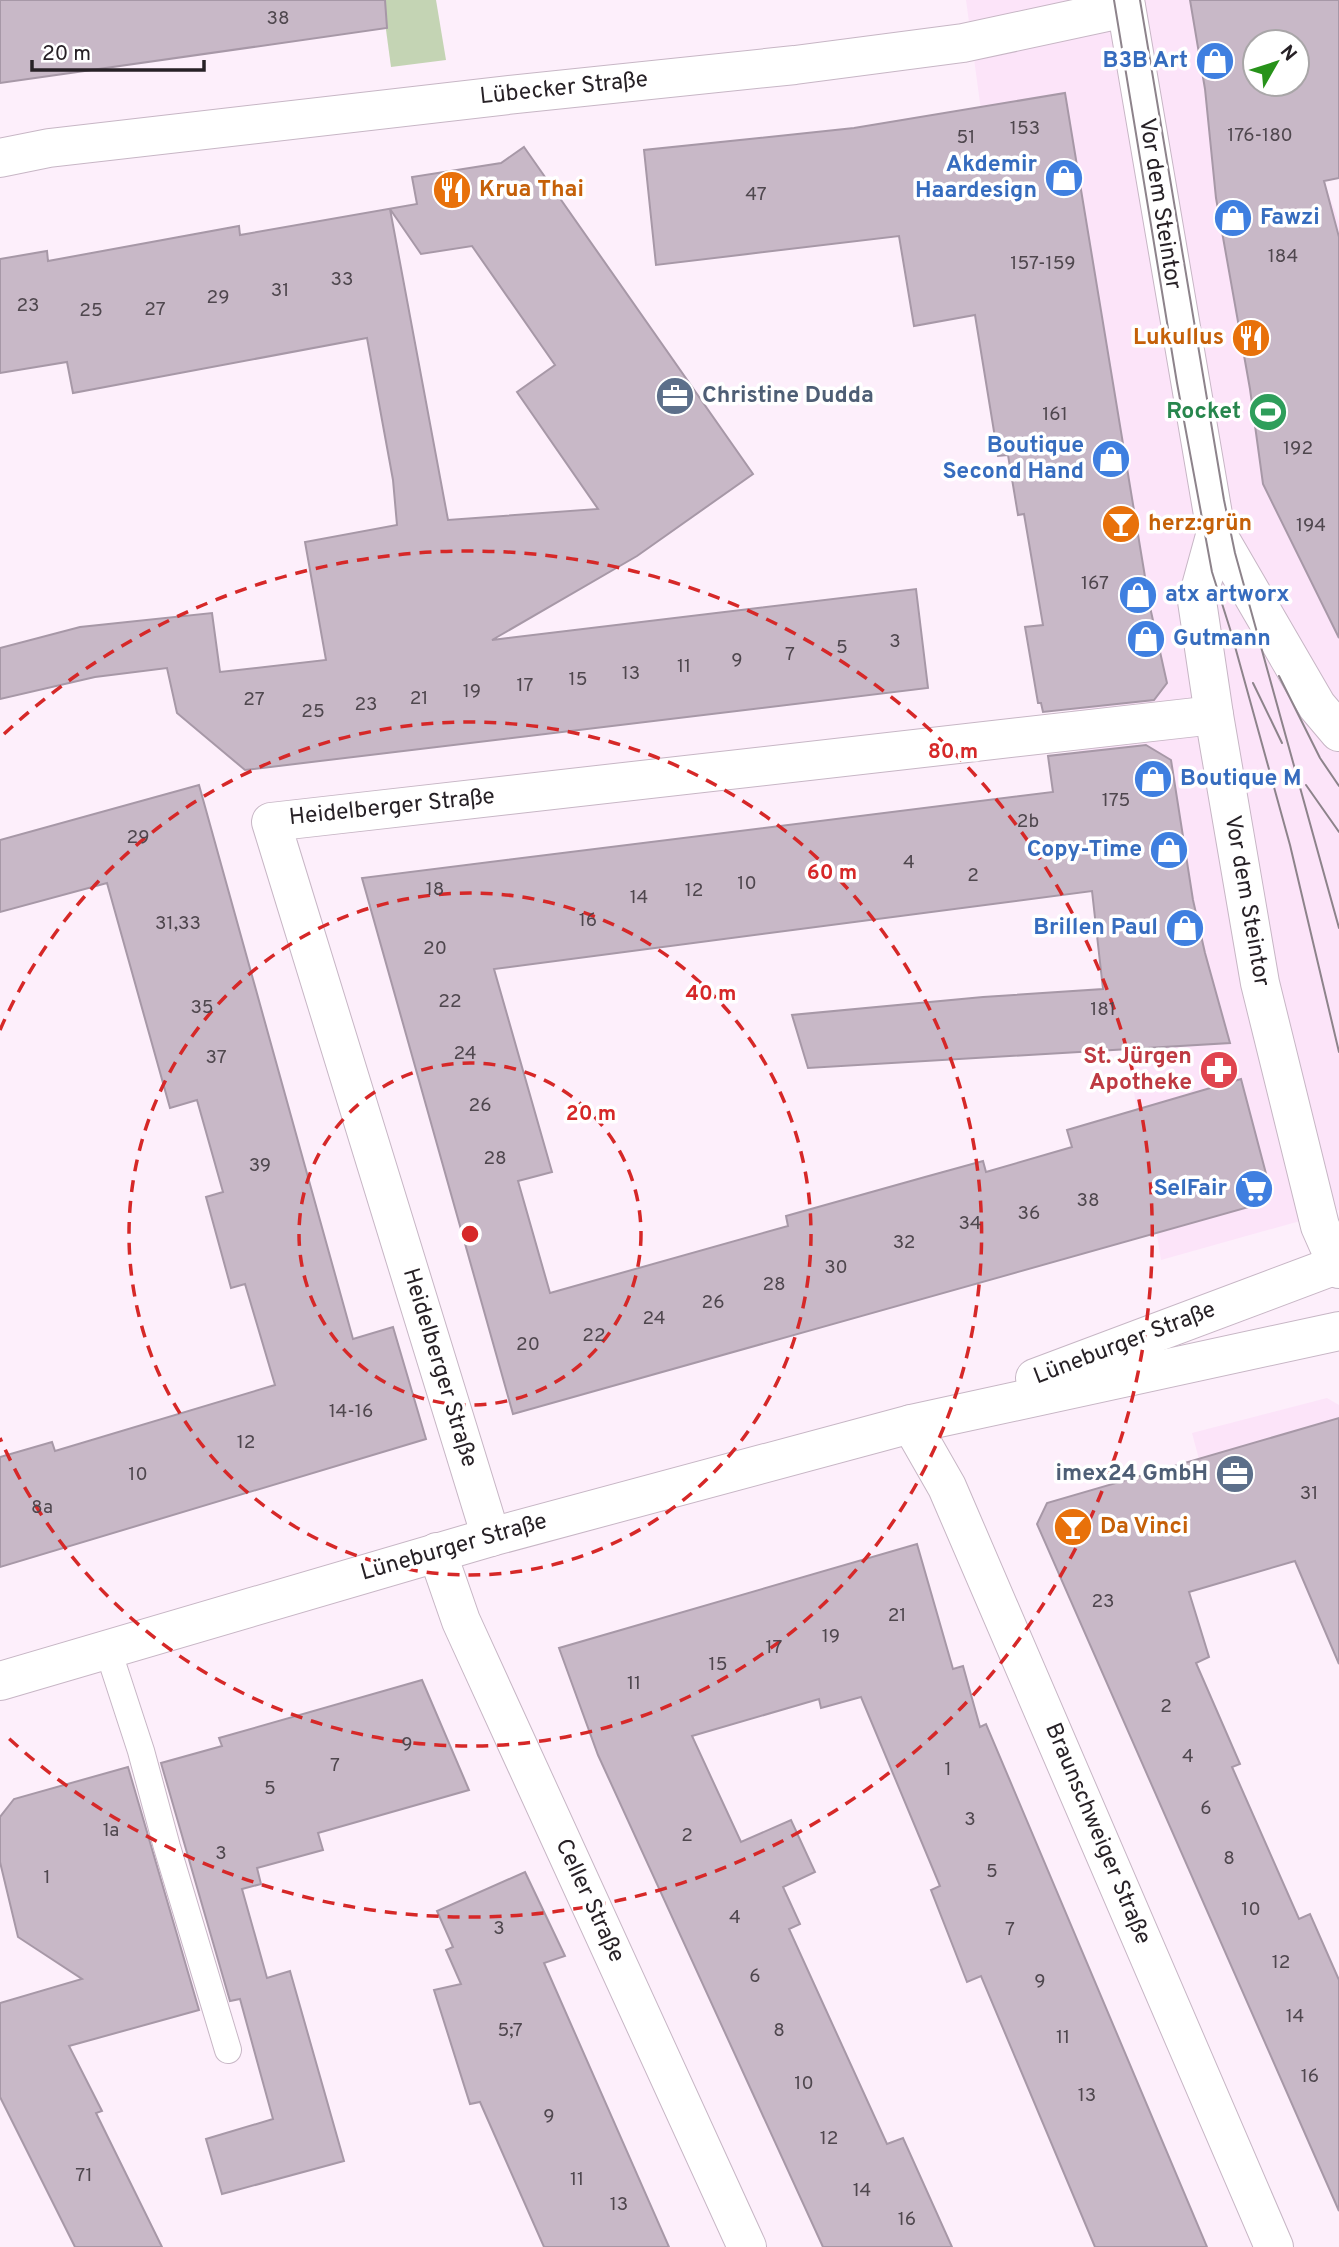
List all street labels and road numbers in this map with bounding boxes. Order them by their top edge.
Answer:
street label: Lübecker Straße [479,66,649,112]
street label: Vor dem Steintor [1131,116,1187,292]
street label: Heidelberger Straße [288,783,496,833]
street label: Vor dem Steintor [1217,813,1275,989]
street label: Heidelberger Straße [395,1265,483,1471]
street label: Lüneburger Straße [1030,1296,1220,1392]
street label: Lüneburger Straße [357,1508,551,1588]
street label: Braunschweiger Straße [1037,1719,1157,1949]
street label: Celler Straße [548,1834,630,1968]

